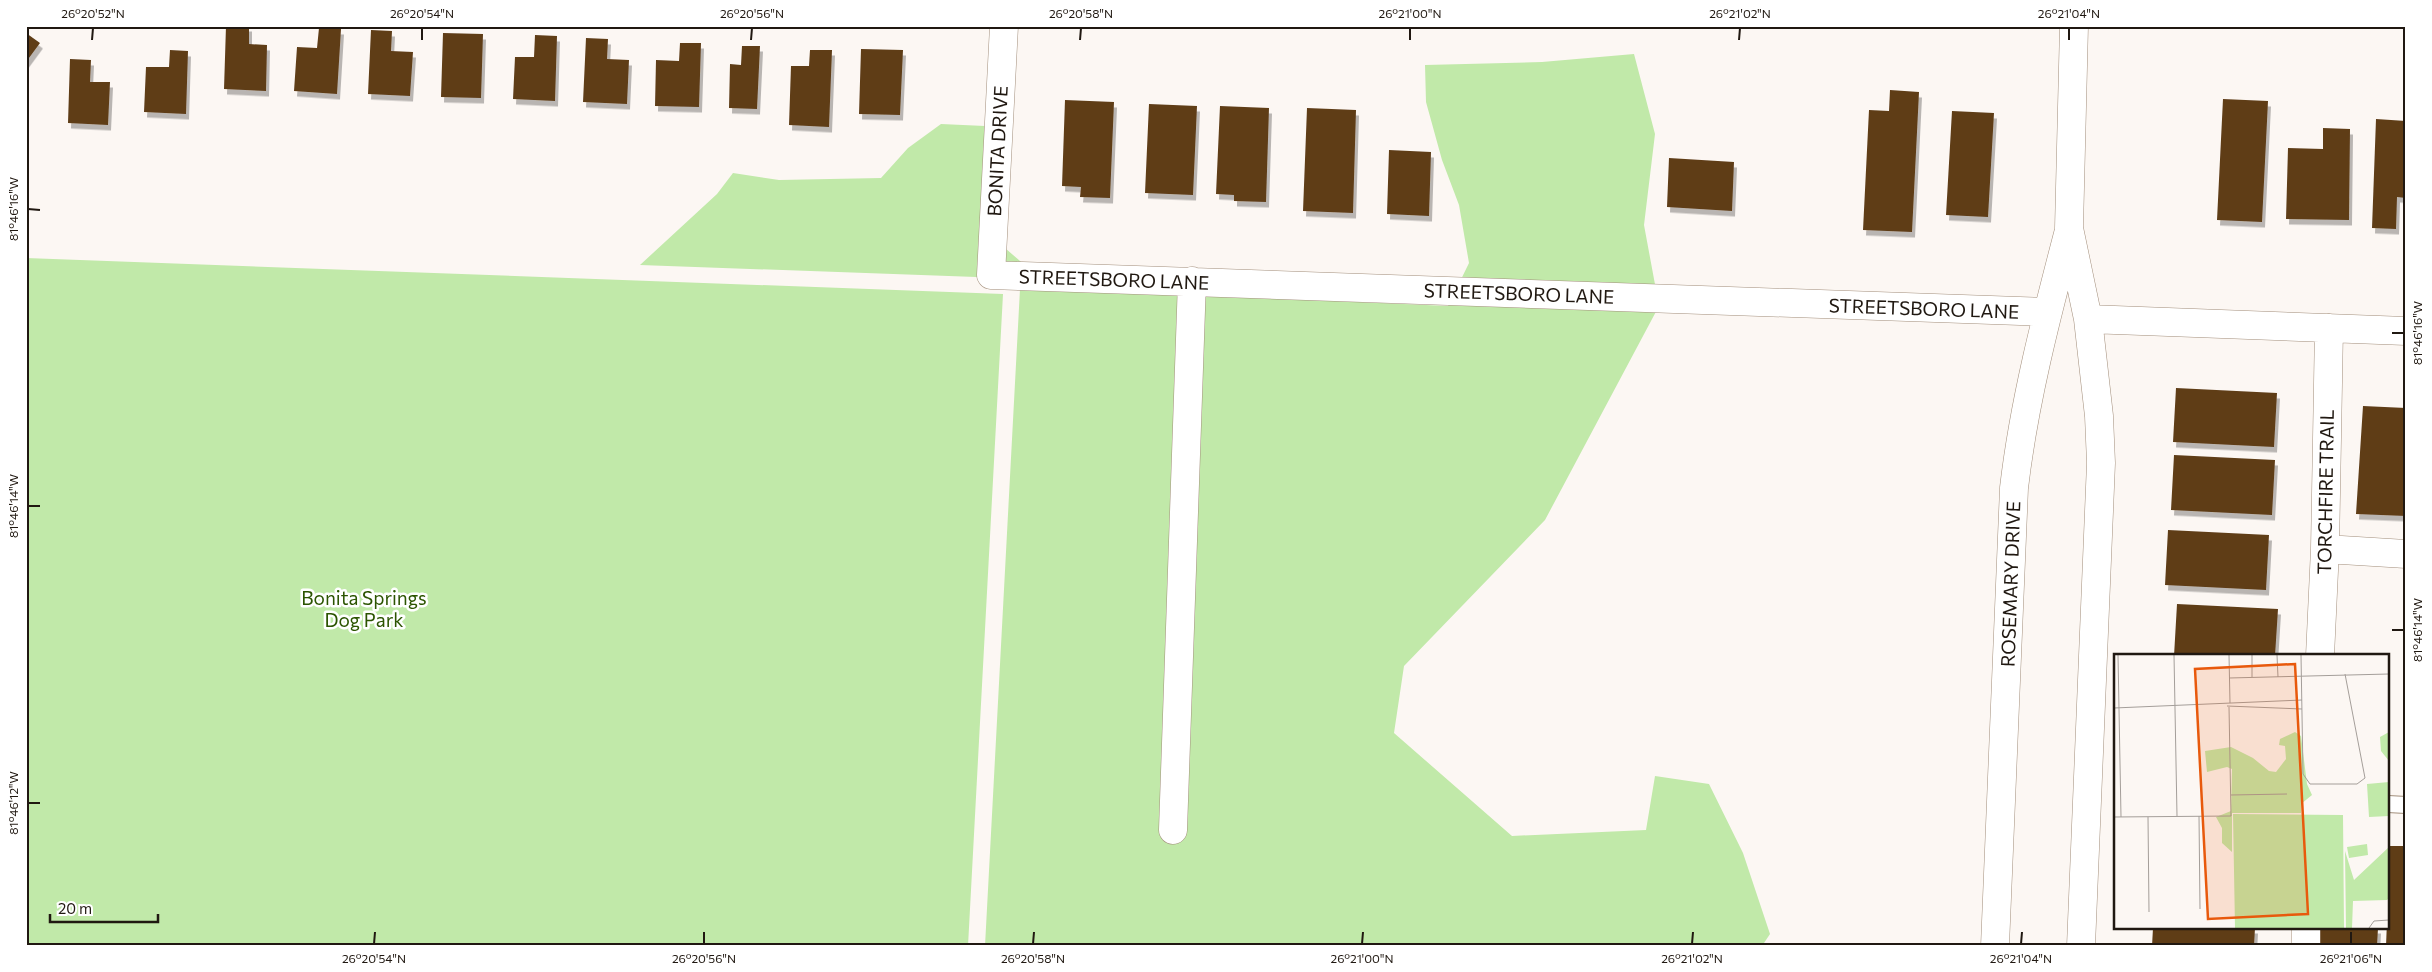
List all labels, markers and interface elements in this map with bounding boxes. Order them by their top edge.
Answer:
text: 26°20'52"N [61,6,125,20]
text: 26°20'54"N [390,6,454,20]
text: 26°20'56"N [720,6,784,20]
text: 26°20'58"N [1049,6,1113,20]
text: 26°21'00"N [1379,6,1441,20]
text: 26°21'02"N [1709,6,1771,20]
text: 26°21'04"N [2038,6,2100,20]
street label: BONITA DRIVE [982,85,1012,217]
text: 81°46'16"W [6,177,20,241]
street label: STREETSBORO LANE [1018,264,1210,294]
street label: STREETSBORO LANE [1423,278,1615,308]
street label: STREETSBORO LANE [1828,293,2020,323]
text: 81°46'16"W [2410,301,2424,365]
street label: TORCHFIRE TRAIL [2312,409,2338,575]
text: 81°46'14"W [6,474,20,538]
street label: ROSEMARY DRIVE [1996,501,2024,667]
park label: Bonita Springs Dog Park [301,586,427,631]
text: 81°46'14"W [2410,598,2424,662]
inset map [2114,654,2390,930]
text: 81°46'12"W [6,771,20,835]
scale bar [50,892,158,924]
text: 20 m [58,899,92,917]
text: 26°20'54"N [342,951,406,965]
text: 26°20'56"N [672,951,736,965]
text: 26°20'58"N [1001,951,1065,965]
text: 26°21'00"N [1331,951,1393,965]
text: 26°21'02"N [1661,951,1723,965]
text: 26°21'04"N [1990,951,2052,965]
text: 26°21'06"N [2320,951,2382,965]

